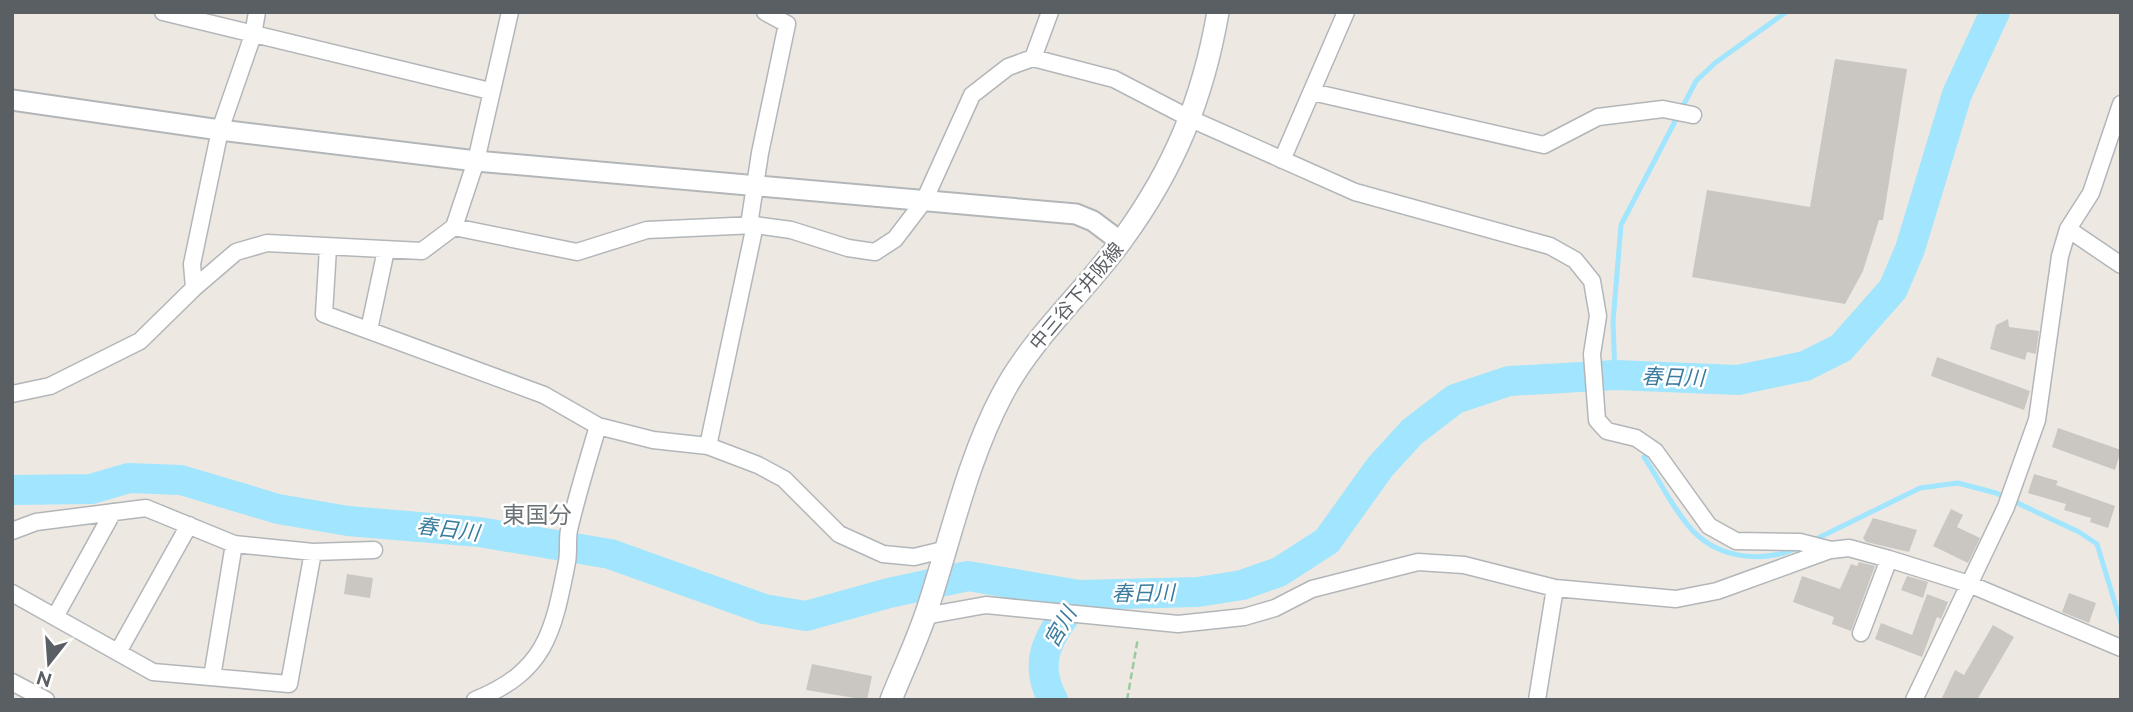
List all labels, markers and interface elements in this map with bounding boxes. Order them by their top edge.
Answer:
street label: 中三谷下井阪線 [1025,238,1127,354]
water label: 春日川 [1641,363,1707,391]
district label: 東国分 [503,501,572,528]
water label: 春日川 [415,513,483,545]
water label: 春日川 [1111,580,1177,606]
water label: 宮川 [1039,601,1082,651]
north arrow [14,628,84,698]
text: N [34,667,54,692]

